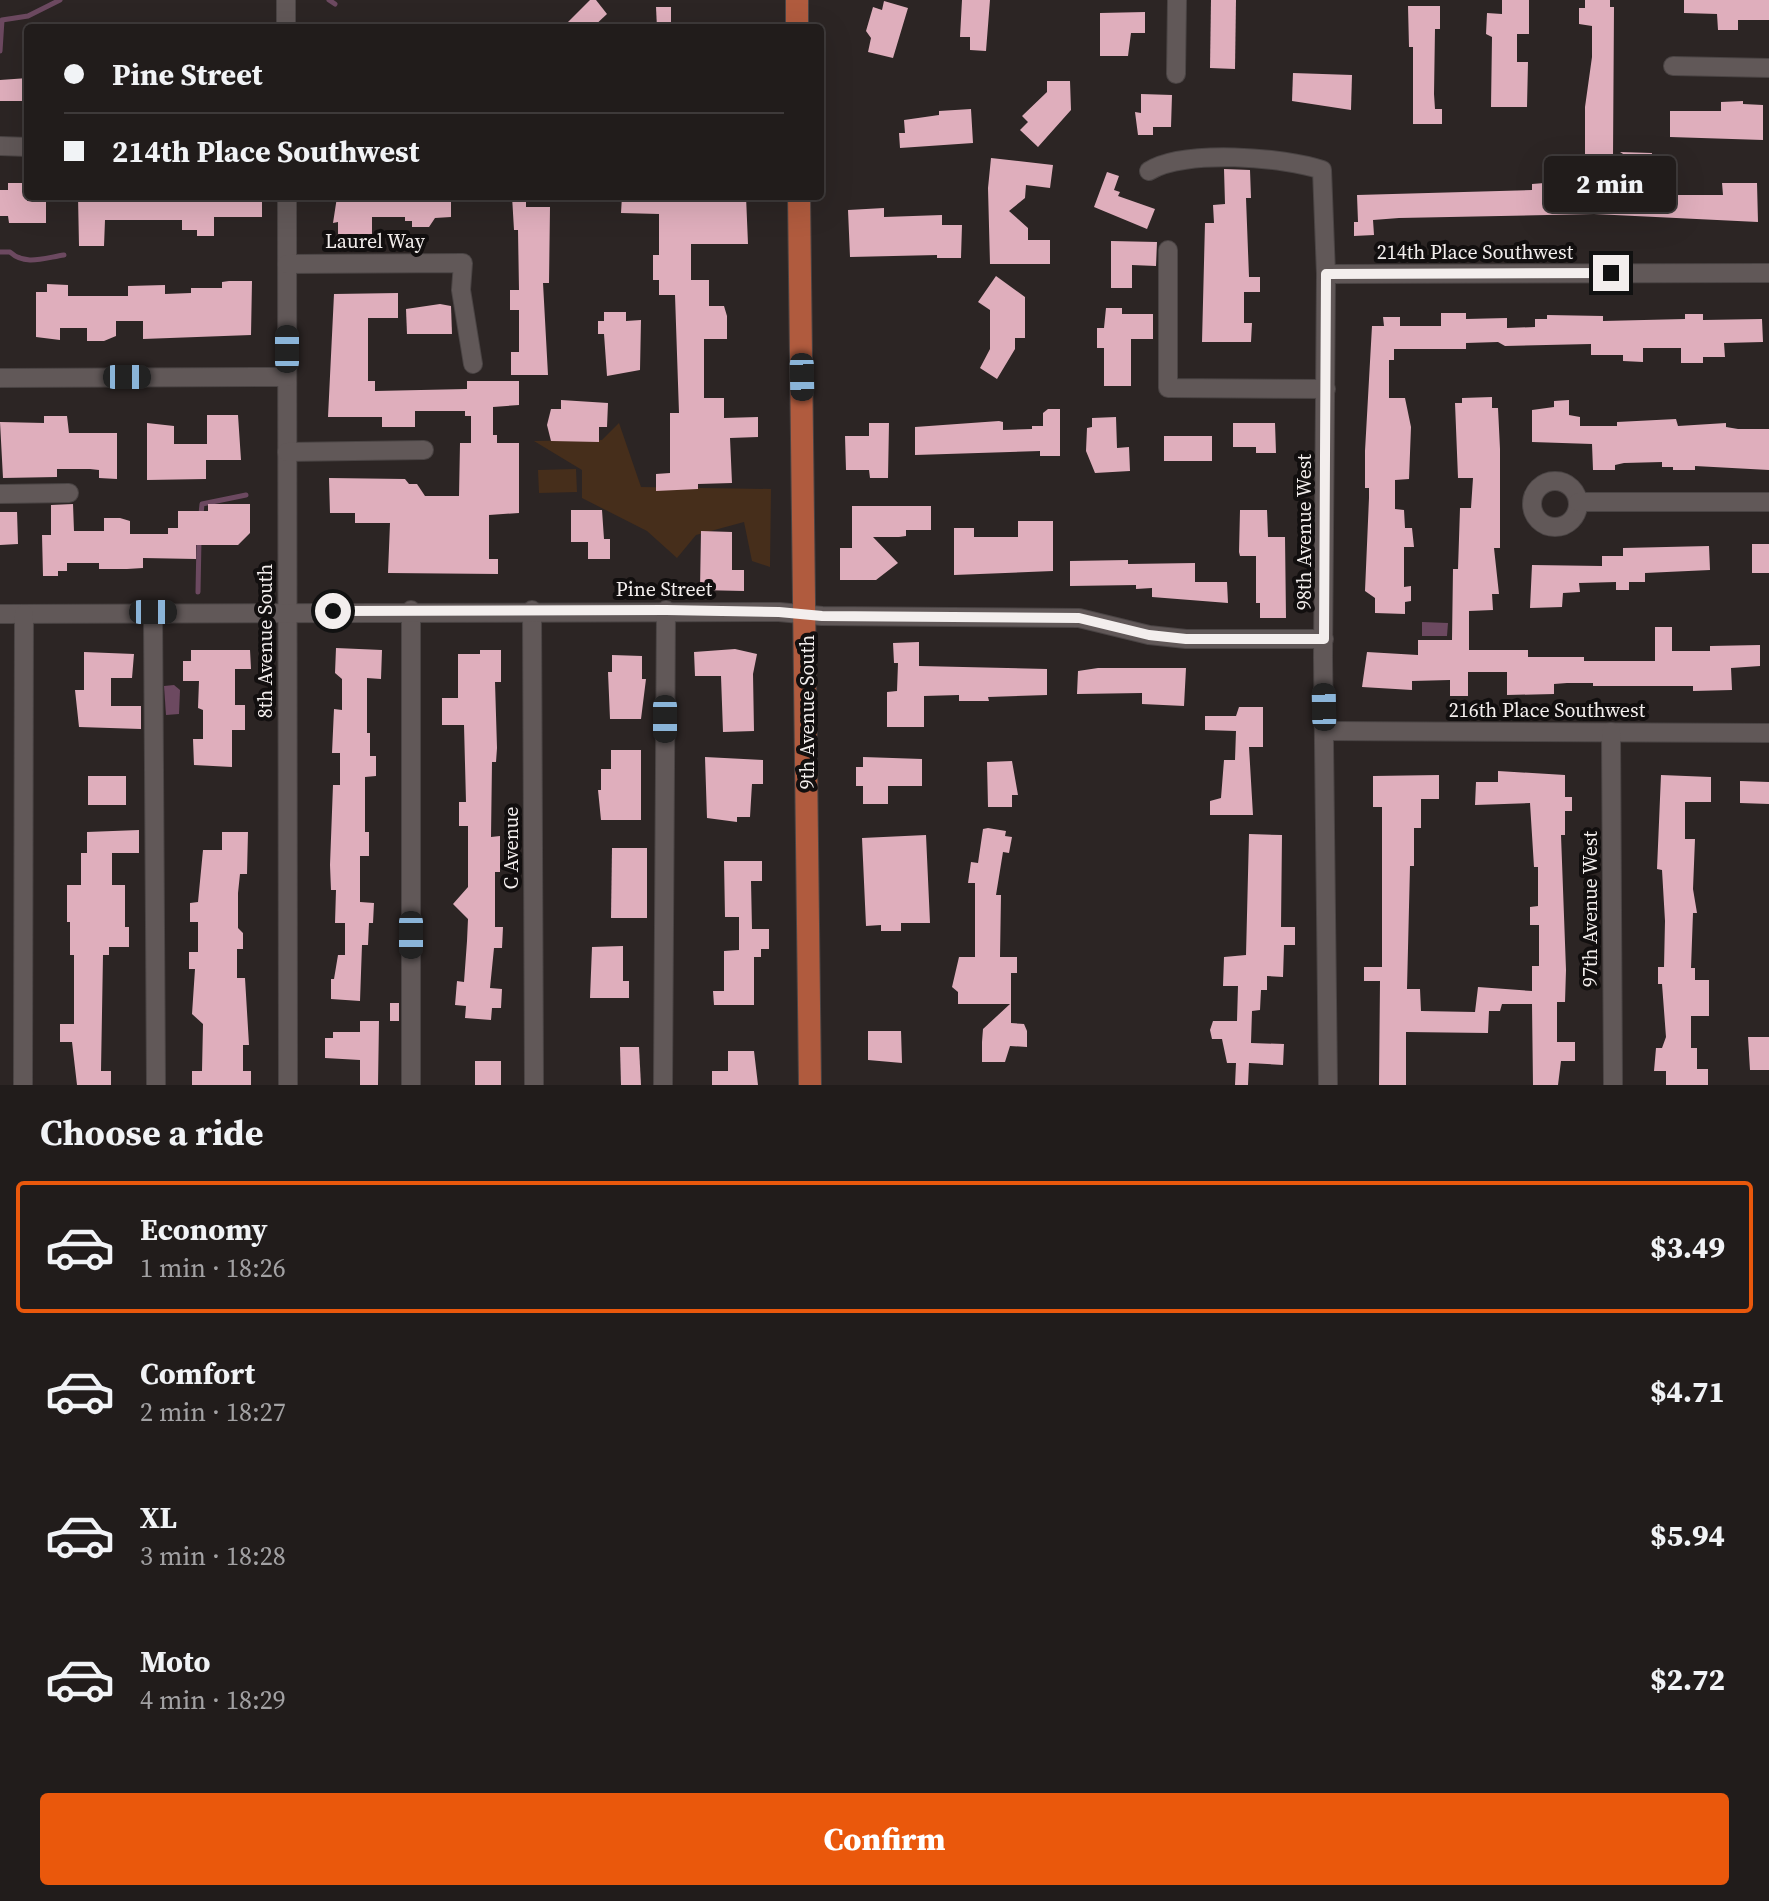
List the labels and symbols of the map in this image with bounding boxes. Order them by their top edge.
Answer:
callout: 2 min [1545,157,1677,213]
street label: Laurel Way [325,227,426,255]
street label: 214th Place Southwest [1377,238,1574,266]
route end [1593,255,1629,291]
car [275,325,299,373]
car [790,353,814,401]
car [103,365,151,389]
street label: 98th Avenue West [1290,453,1318,610]
street label: 8th Avenue South [251,564,279,718]
street label: Pine Street [616,575,713,603]
route start [315,593,351,629]
car [129,600,177,624]
street label: 9th Avenue South [793,635,821,789]
car [1312,683,1336,731]
car [653,695,677,743]
street label: 216th Place Southwest [1449,696,1646,724]
street label: C Avenue [497,807,525,889]
street label: 97th Avenue West [1576,830,1604,987]
car [399,911,423,959]

